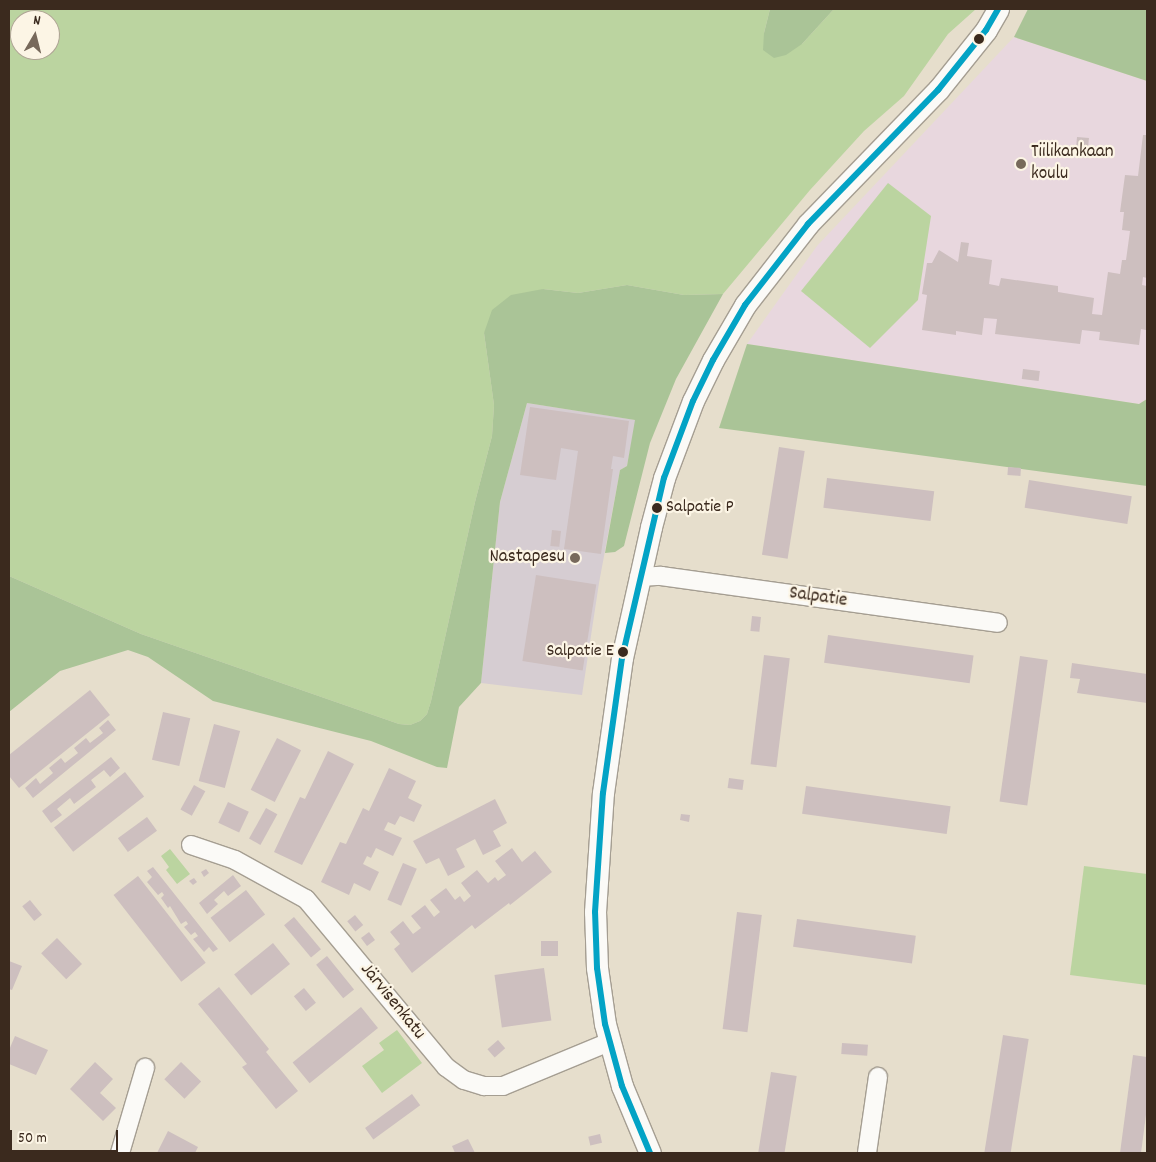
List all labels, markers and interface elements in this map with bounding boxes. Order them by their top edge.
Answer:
north arrow [10,10,60,60]
text: N [32,11,42,32]
unlabelled marker [974,34,984,44]
place label: Tiilikankaan koulu [1031,142,1113,186]
marker: Tiilikankaan koulu [1015,158,1027,170]
place label: Salpatie P [666,497,734,519]
marker: Salpatie P [652,503,662,513]
place label: Nastapesu [489,547,565,569]
marker: Nastapesu [569,552,581,564]
street label: Salpatie [788,583,848,613]
place label: Salpatie E [546,641,614,663]
marker: Salpatie E [618,647,628,657]
street label: Järvisenkatu [354,959,430,1045]
scale bar [12,1120,120,1152]
text: 50 m [18,1128,47,1150]

